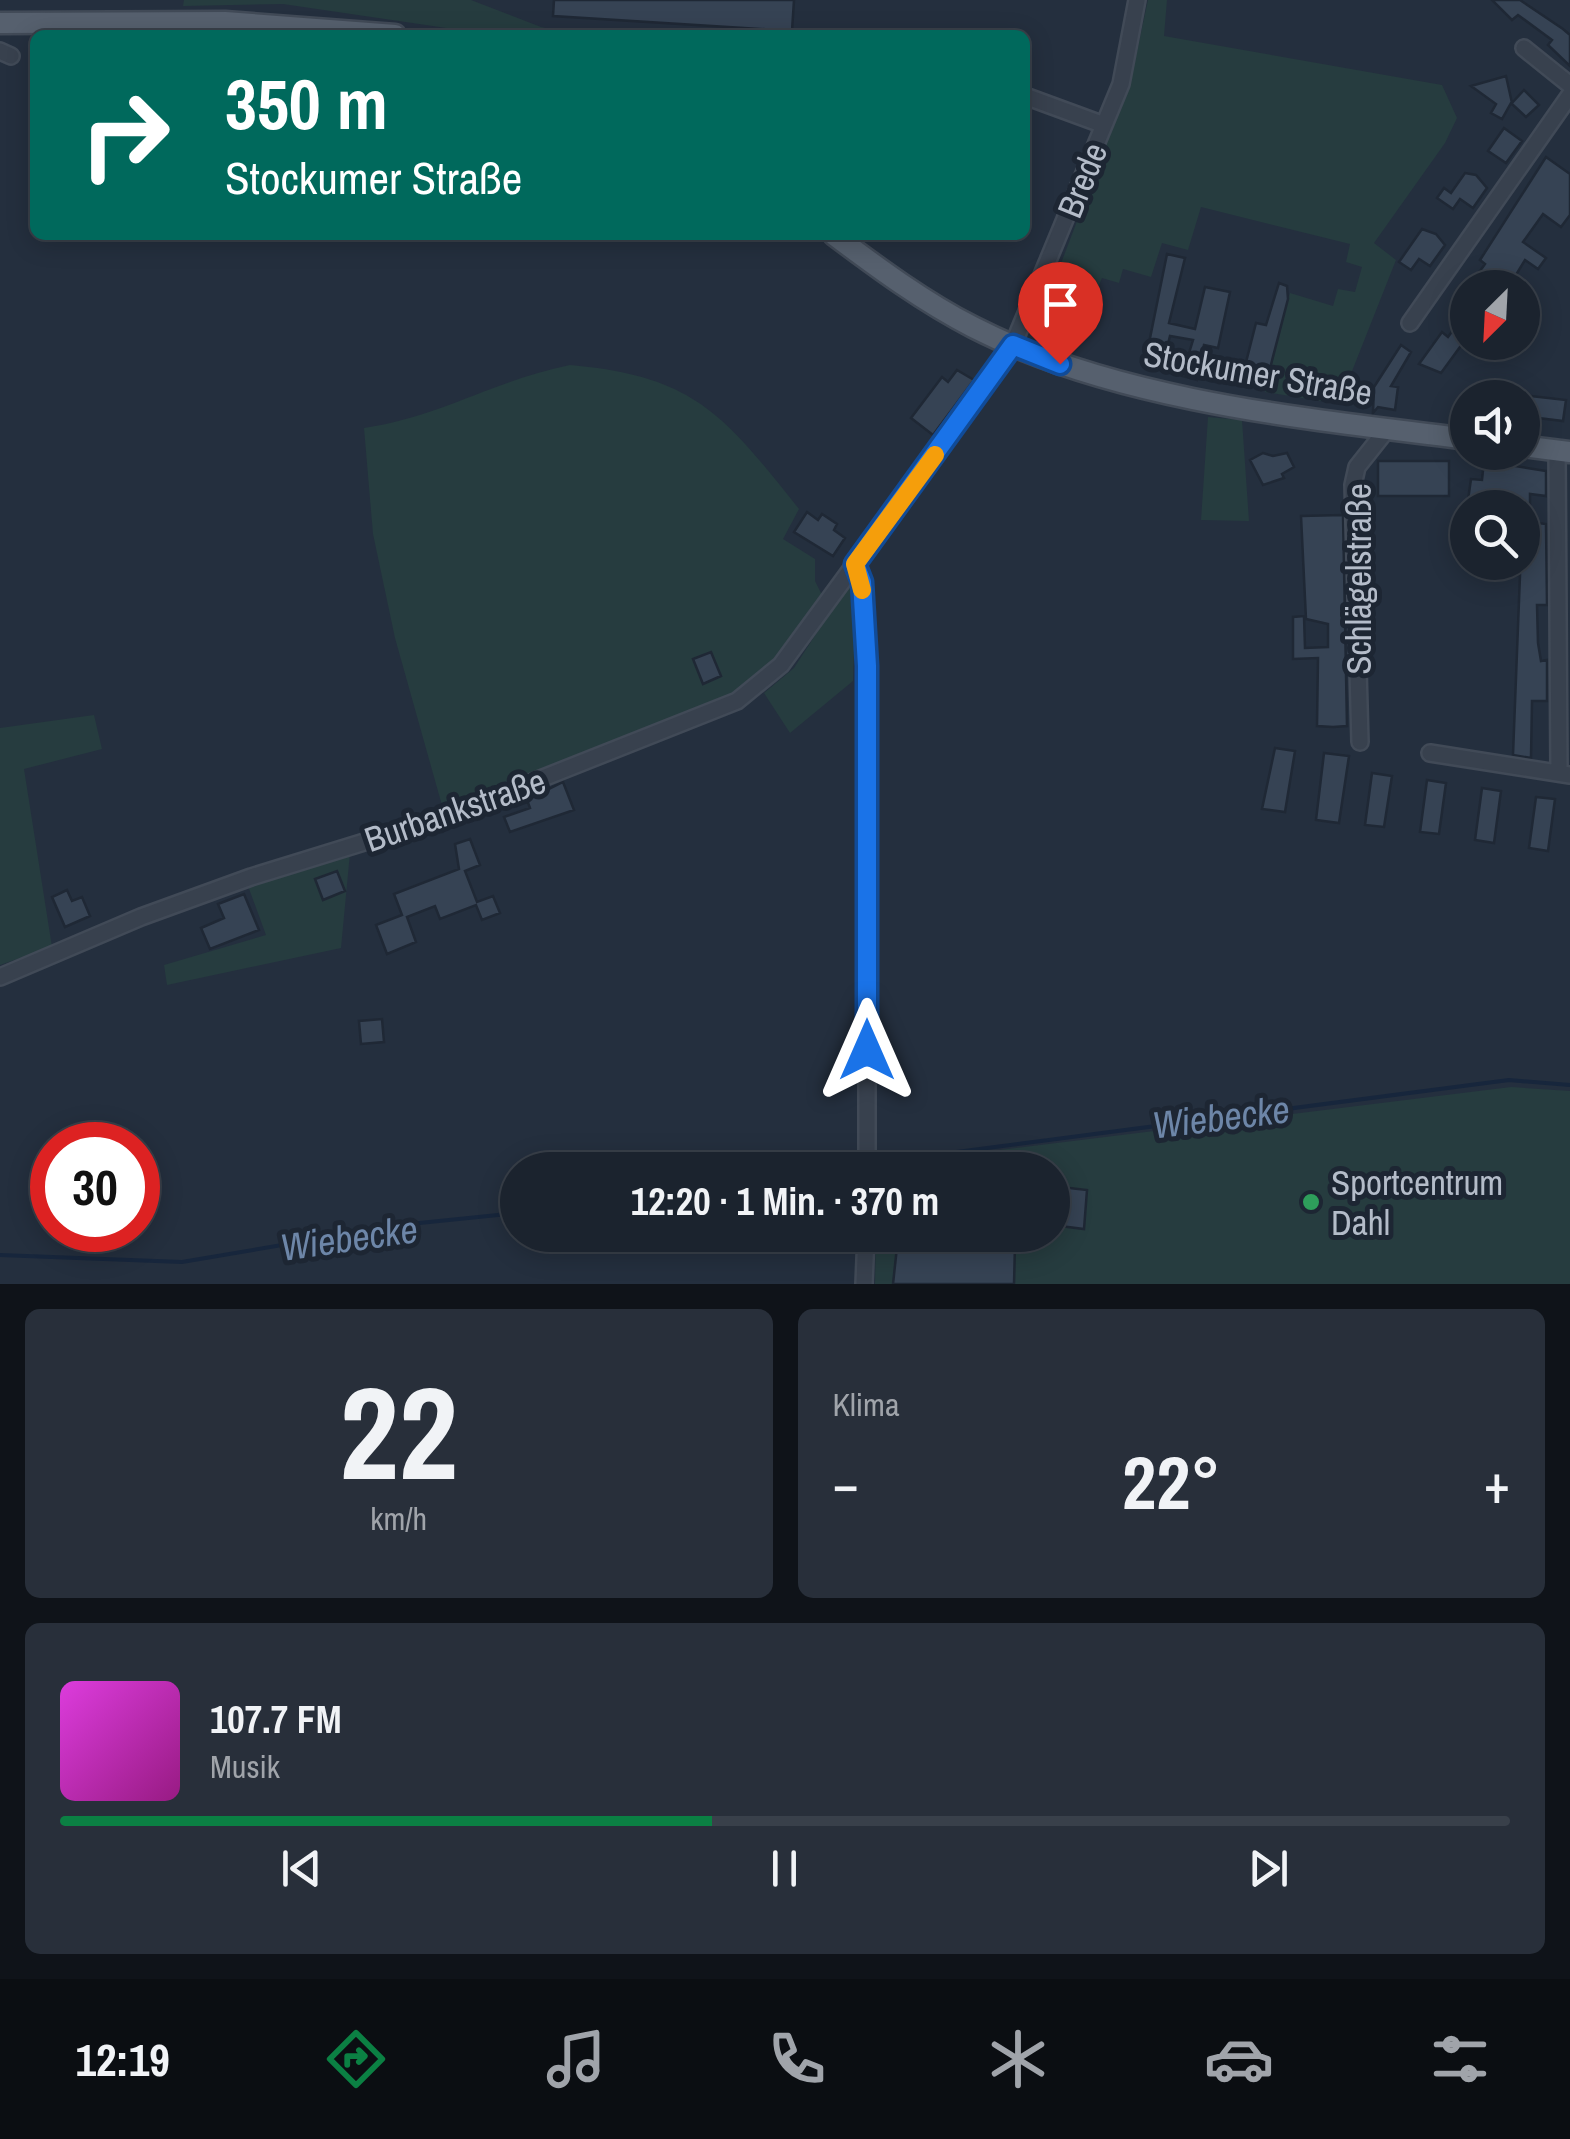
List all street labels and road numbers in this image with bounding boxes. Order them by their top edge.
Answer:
street label: Brede [1046,136,1118,224]
street label: Stockumer Straße [1140,330,1376,416]
street label: Schlägelstraße [1335,483,1382,675]
street label: Burbankstraße [358,757,552,863]

